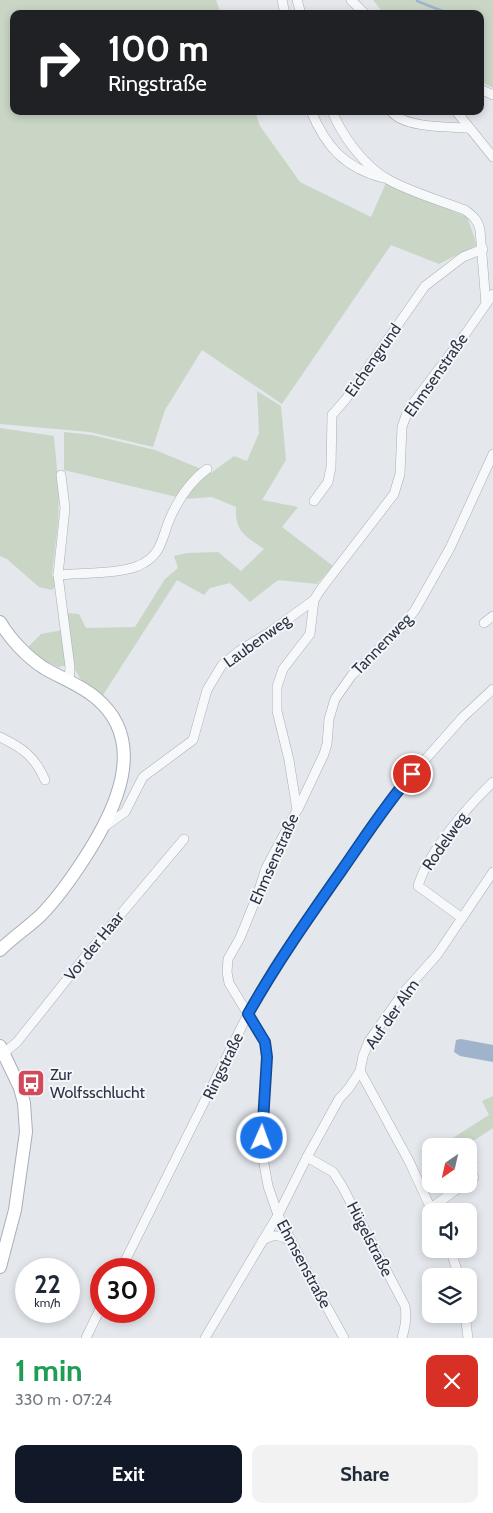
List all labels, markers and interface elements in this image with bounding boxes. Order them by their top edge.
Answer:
text: 100 m [108,27,209,70]
icon: right [25,30,90,95]
text: Ringstraße [108,70,207,97]
street label: Eichengrund [341,320,405,400]
street label: Ehmsenstraße [400,330,472,420]
street label: Tannenweg [348,609,417,679]
street label: Laubenweg [220,610,295,672]
pin [391,753,433,795]
icon: arrive [398,760,426,788]
street label: Rodelweg [418,807,472,874]
street label: Ehmsenstraße [246,811,302,907]
street label: Vor der Haar [60,907,128,984]
street label: Auf der Alm [361,976,423,1052]
street label: Ringstraße [199,1030,247,1102]
place label: Zur Wolfsschlucht [50,1065,146,1102]
bus stop icon: Zur Wolfsschlucht [16,1068,46,1098]
position arrow [235,1111,287,1163]
north arrow [422,1138,478,1192]
map controls [422,1138,477,1323]
street label: Hügelstraße [343,1198,397,1280]
button: sound [422,1203,477,1258]
street label: Ehmsenstraße [273,1217,335,1311]
speed limit sign: 30 [90,1258,155,1323]
button: layers [422,1268,477,1323]
text: 22 [34,1269,61,1299]
text: km/h [34,1295,61,1310]
text: 1 min [15,1352,83,1389]
button: close [426,1355,478,1407]
text: 330 m · 07:24 [15,1390,112,1409]
button: Exit [15,1445,242,1503]
button: Share [252,1445,478,1503]

